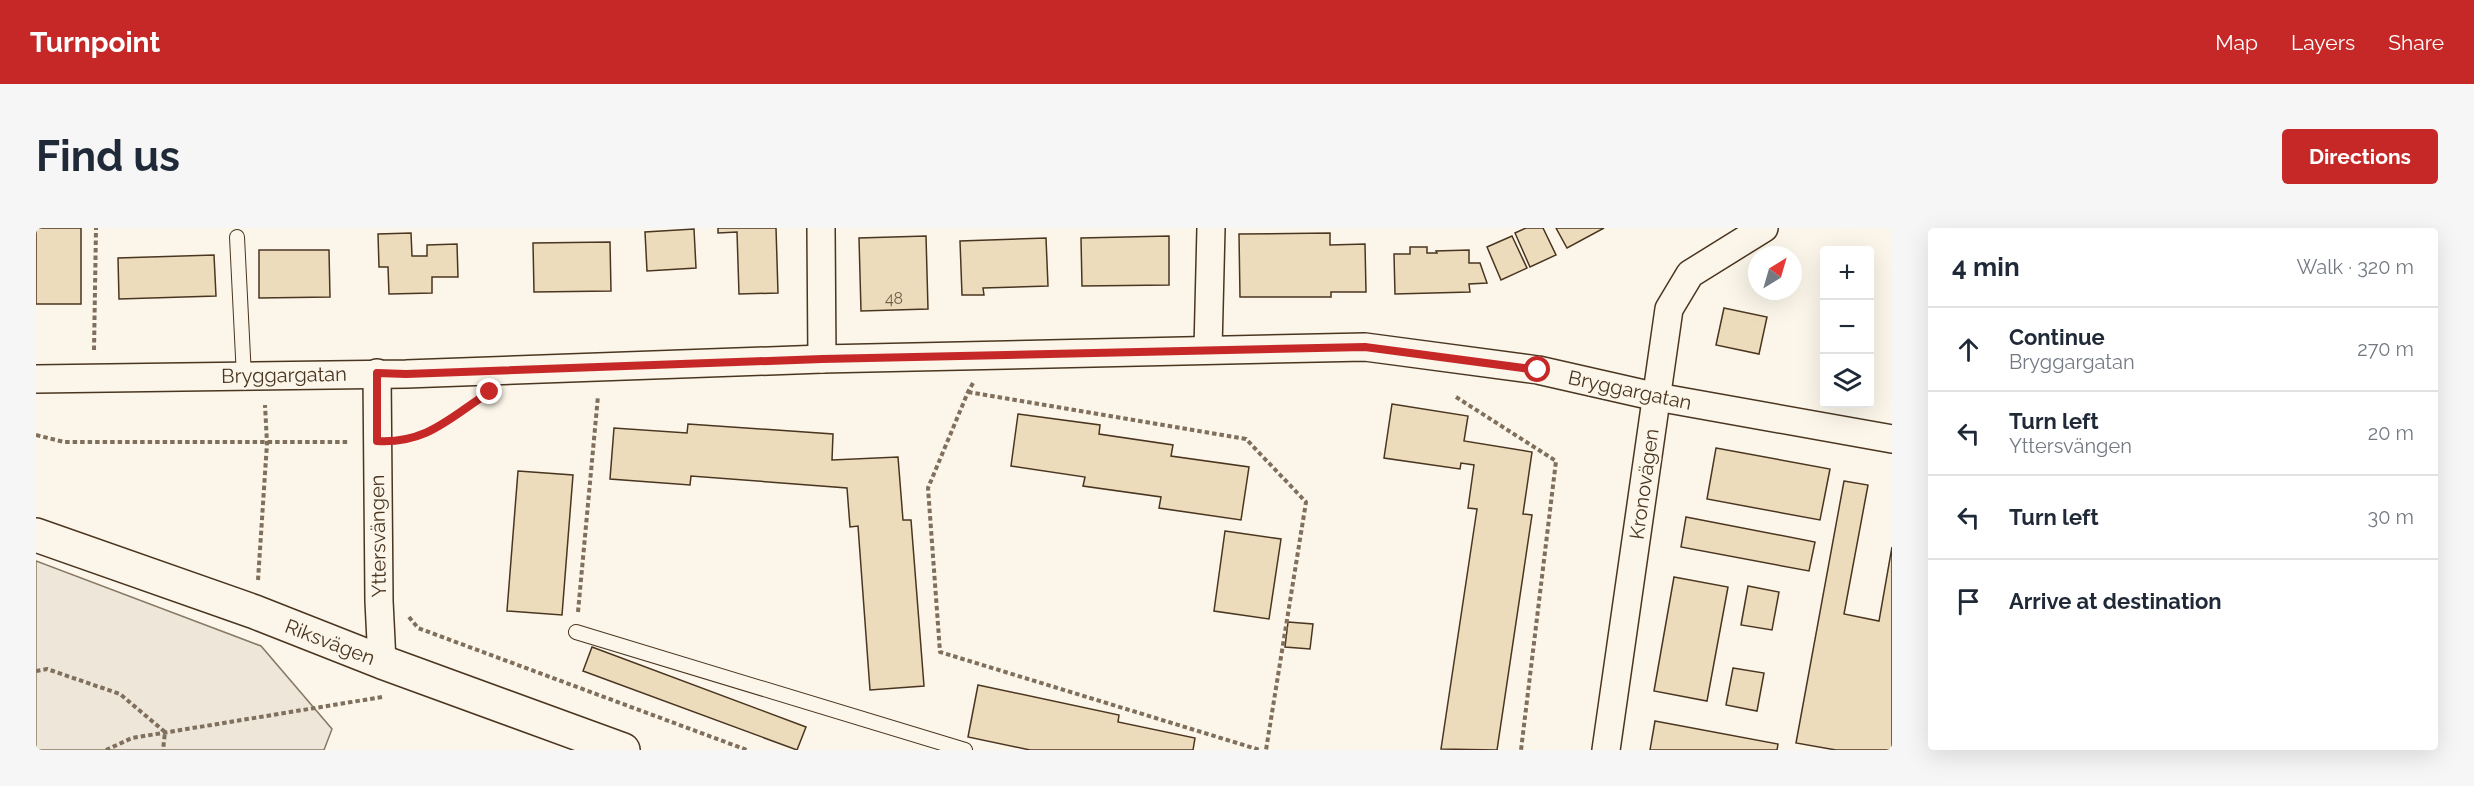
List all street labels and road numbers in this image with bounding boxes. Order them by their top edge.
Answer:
street label: Bryggargatan [221,362,347,388]
street label: Bryggargatan [1566,365,1694,415]
street label: Kronovägen [1624,427,1664,541]
street label: Yttersvängen [365,474,391,598]
street label: Riksvägen [282,614,378,670]

